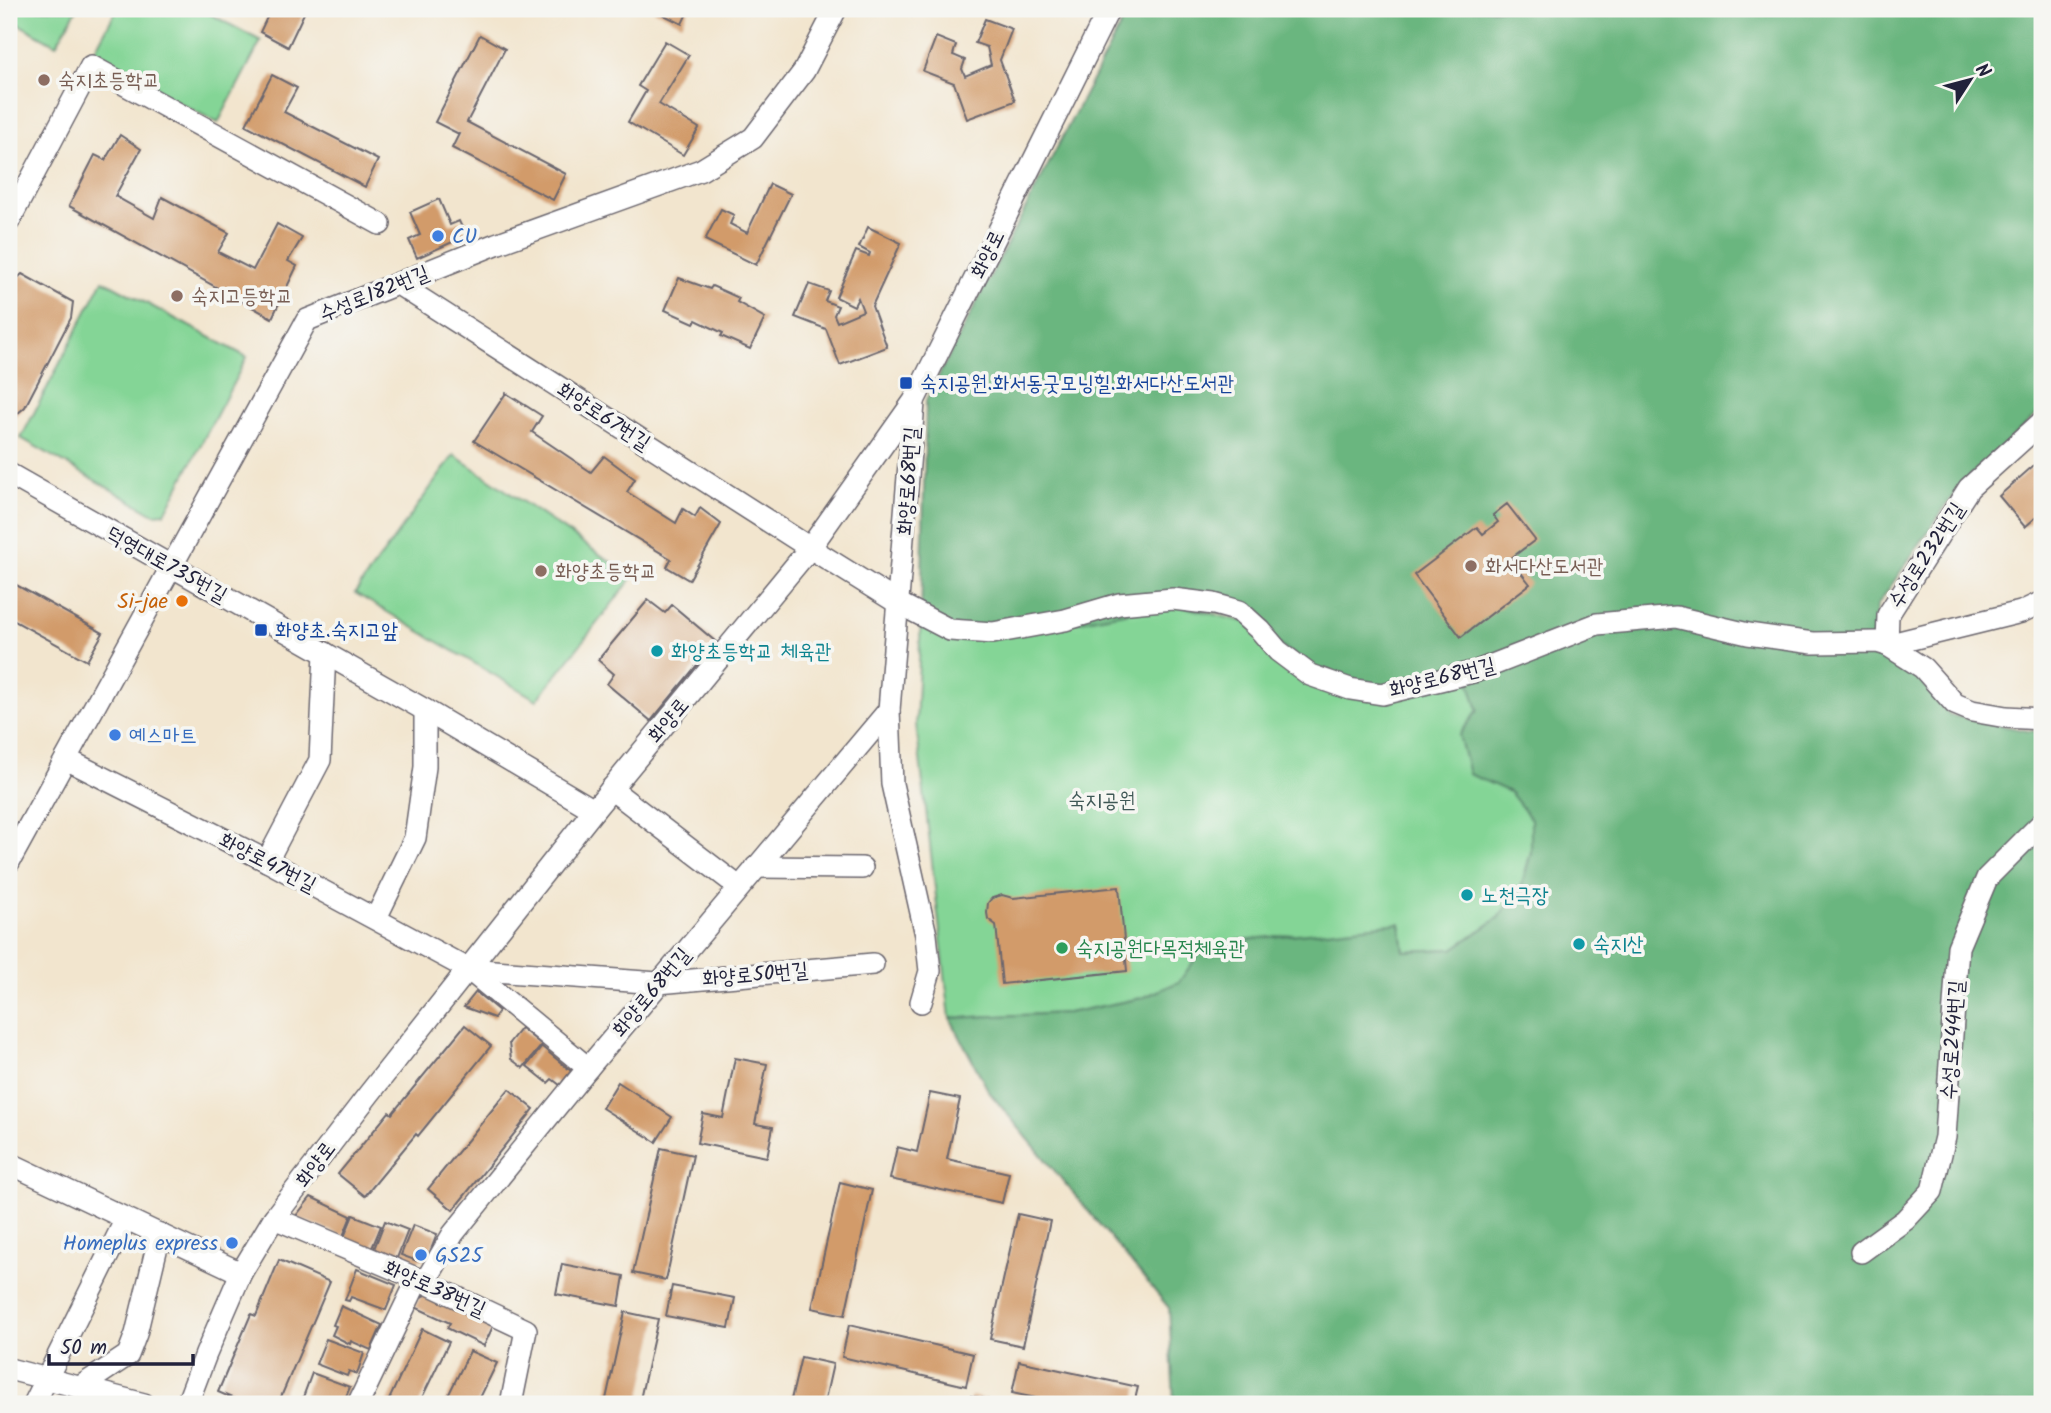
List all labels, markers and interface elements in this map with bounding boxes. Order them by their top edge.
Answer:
north arrow [1936,46,2006,116]
text: N [1966,58,1998,85]
place label: 숙지초등학교 [58,65,159,98]
marker: 숙지초등학교 [36,72,52,88]
place label: CU [452,221,477,254]
street label: 화양로 [962,225,1014,285]
marker: CU [430,228,446,244]
street label: 수성로182번길 [315,257,435,331]
place label: 숙지고등학교 [191,281,292,314]
marker: 숙지고등학교 [169,288,185,304]
place label: 숙지공원.화서동굿모닝힐.화서다산도서관 [920,368,1234,401]
street label: 화양로67번길 [550,375,657,460]
marker: 숙지공원.화서동굿모닝힐.화서다산도서관 [898,375,914,391]
street label: 화양로68번길 [889,426,930,537]
street label: 수성로232번길 [1880,496,1974,615]
street label: 덕영대로735번길 [100,518,233,612]
place label: 화서다산도서관 [1485,551,1603,584]
place label: 화양초등학교 [555,556,656,589]
marker: 화서다산도서관 [1463,558,1479,574]
marker: 화양초등학교 [533,563,549,579]
place label: Si-jae [118,586,169,619]
marker: Si-jae [174,593,190,609]
place label: 화양초.숙지고앞 [275,615,398,648]
marker: 화양초.숙지고앞 [253,622,269,638]
place label: 화양초등학교 체육관 [671,636,832,669]
marker: 화양초등학교 체육관 [649,643,665,659]
street label: 화양로68번길 [1386,649,1499,708]
street label: 화양로 [640,691,698,751]
place label: 예스마트 [129,720,197,753]
marker: 예스마트 [107,727,123,743]
park label: 숙지공원 [1068,785,1136,818]
street label: 화양로47번길 [213,825,322,902]
place label: 노천극장 [1481,880,1549,913]
marker: 노천극장 [1459,887,1475,903]
place label: 숙지산 [1593,929,1644,962]
place label: 숙지공원다목적체육관 [1076,933,1245,966]
marker: 숙지산 [1571,936,1587,952]
marker: 숙지공원다목적체육관 [1054,940,1070,956]
street label: 화양로68번길 [605,941,700,1045]
street label: 화양로50번길 [701,954,810,997]
street label: 수성로244번길 [1933,979,1974,1101]
street label: 화양로 [288,1135,345,1195]
place label: Homeplus express [63,1228,218,1261]
marker: Homeplus express [224,1235,240,1251]
place label: GS25 [435,1240,484,1273]
marker: GS25 [413,1247,429,1263]
street label: 화양로38번길 [378,1252,491,1327]
scale bar [49,1322,192,1366]
text: 50 m [60,1332,107,1365]

